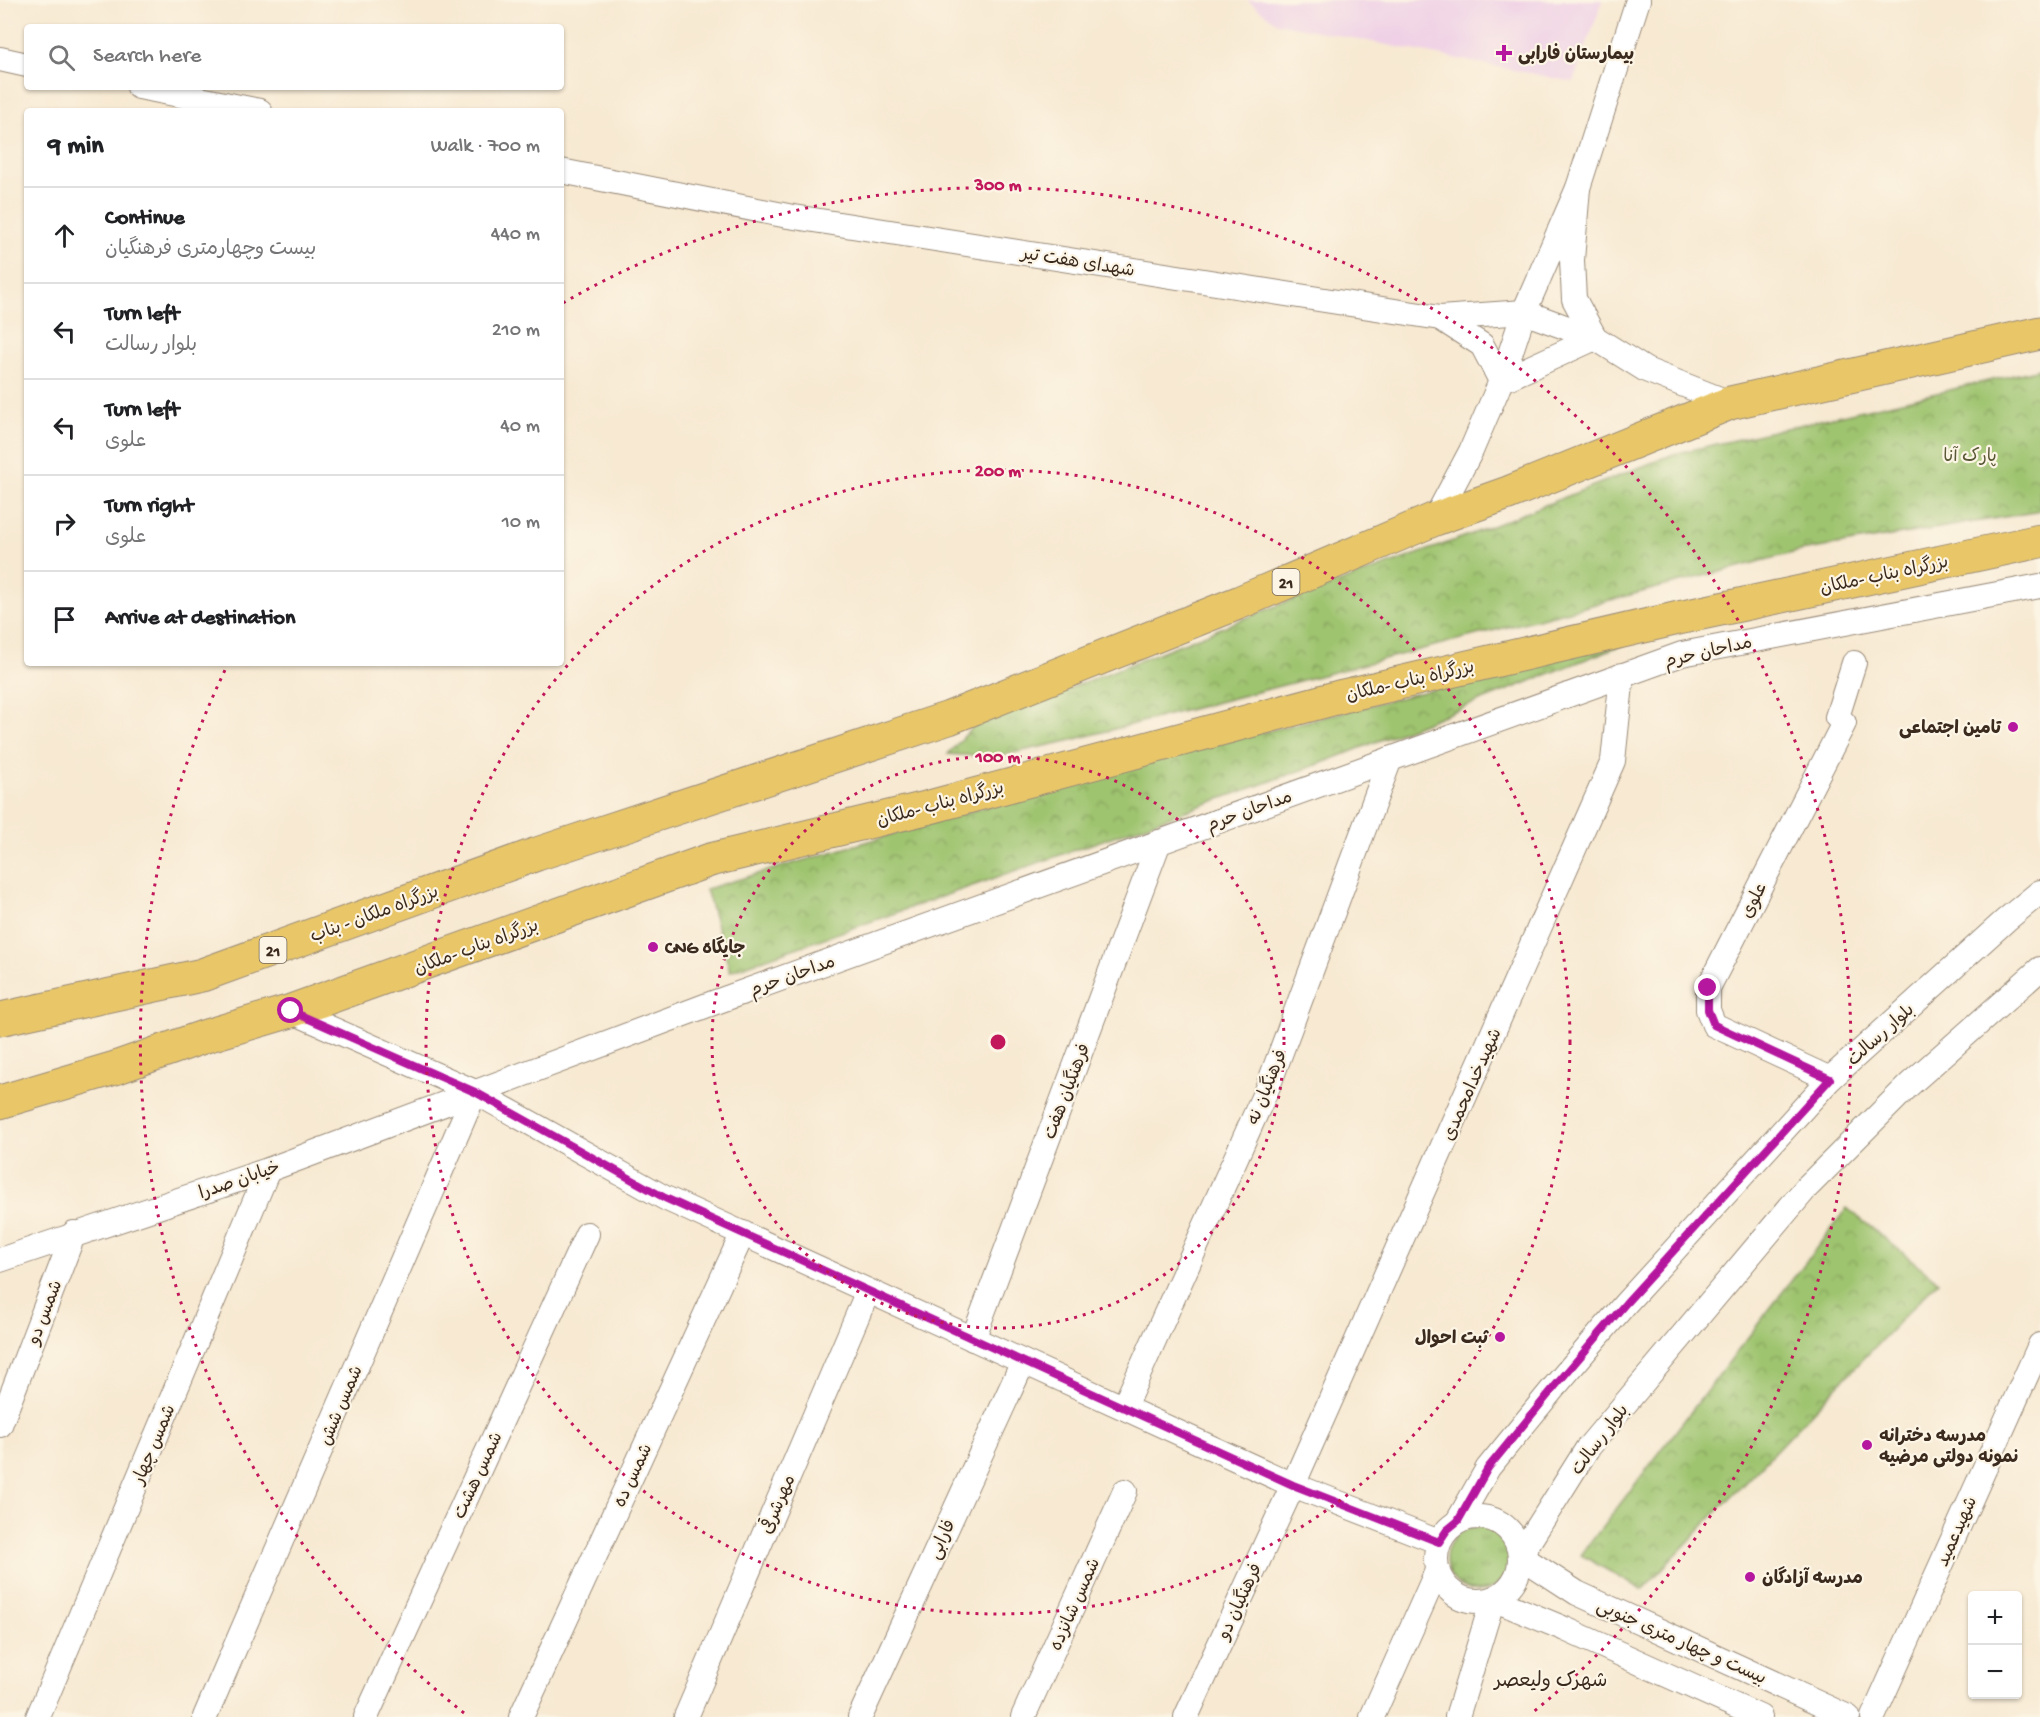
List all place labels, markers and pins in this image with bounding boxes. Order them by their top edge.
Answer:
place label: بیمارستان فارابی [1518,43,1634,66]
marker: بیمارستان فارابی [1495,44,1513,62]
place label: تامین اجتماعی [1899,719,2002,740]
marker: تامین اجتماعی [2006,720,2020,734]
place label: CNG جایگاه [664,936,746,960]
marker: CNG جایگاه [646,940,660,954]
centre of rings [988,1032,1008,1052]
place label: ثبت احوال [1415,1329,1490,1350]
marker: ثبت احوال [1493,1330,1507,1344]
place label: مدرسه دخترانه نمونه دولتی مرضیه [1879,1427,2020,1469]
marker: مدرسه دخترانه نمونه دولتی مرضیه [1860,1438,1874,1452]
place label: مدرسه آزادگان [1762,1566,1863,1590]
marker: مدرسه آزادگان [1743,1570,1757,1584]

